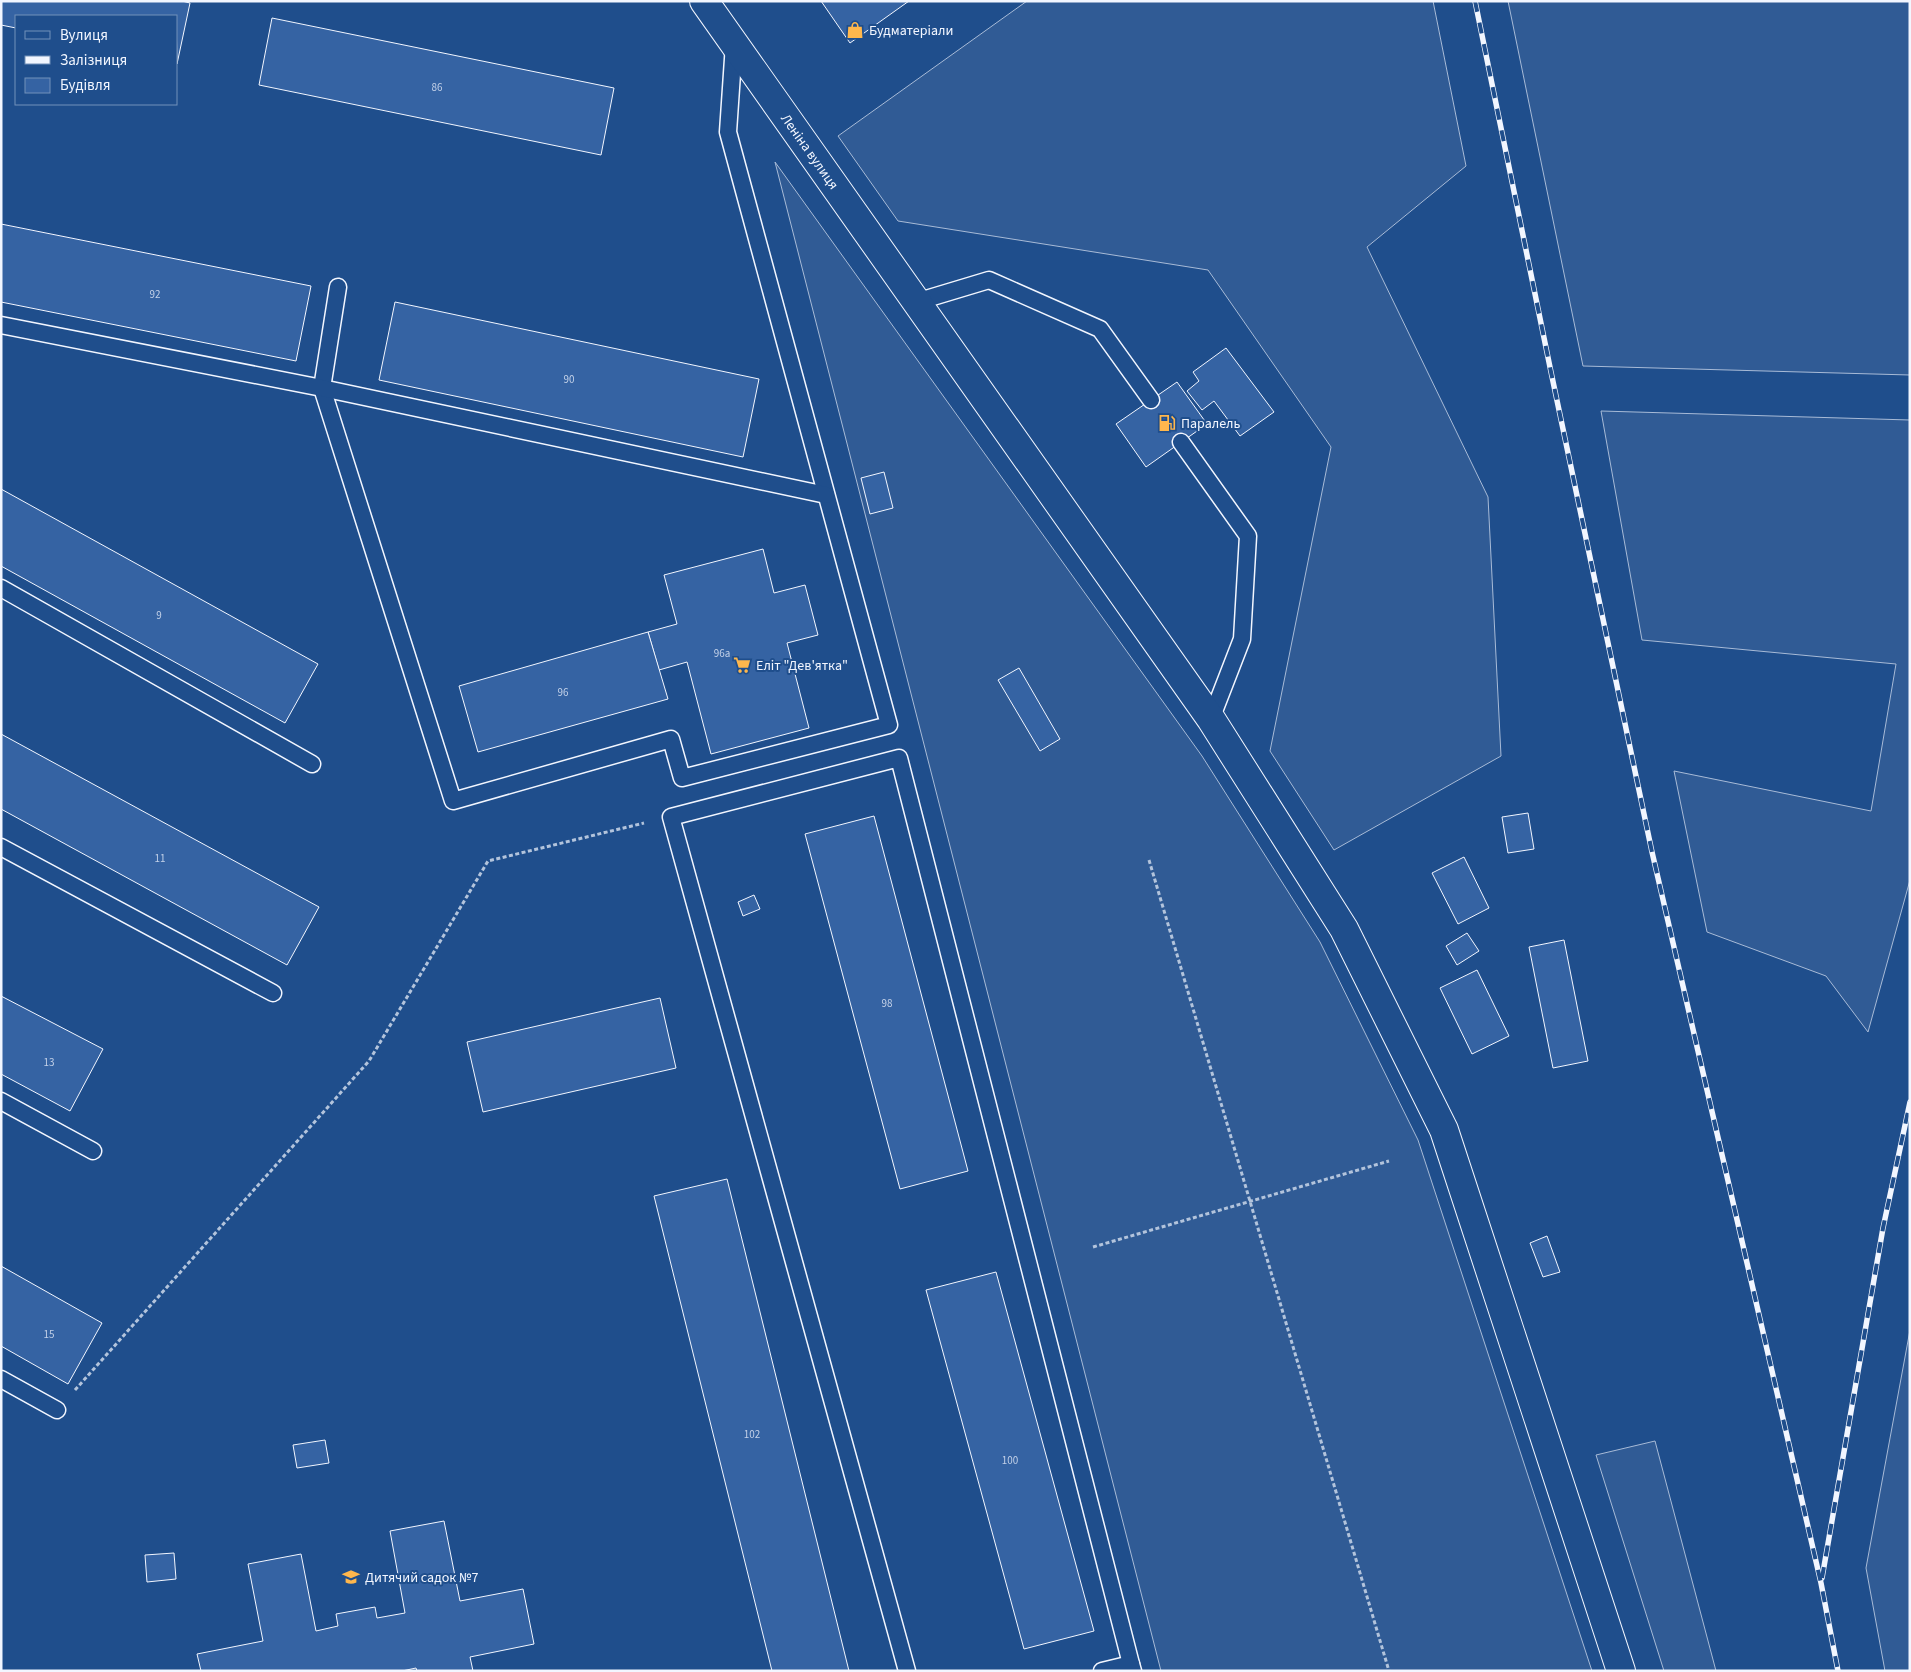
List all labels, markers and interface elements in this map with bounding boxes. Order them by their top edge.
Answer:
legend [15,15,178,105]
shop icon: Будматеріали [845,20,865,40]
place label: Будматеріали [869,21,953,41]
text: Вулиця [60,25,108,46]
text: Залізниця [60,50,127,71]
text: Будівля [60,75,110,96]
house number: 86 [432,80,443,95]
street label: Леніна вулиця [776,110,843,194]
house number: 92 [150,287,160,302]
house number: 90 [564,372,574,387]
fuel station icon: Паралель [1157,413,1177,433]
place label: Паралель [1181,414,1241,434]
house number: 9 [156,608,162,623]
house number: 96а [714,646,730,661]
supermarket icon: Еліт "Дев'ятка" [732,655,752,675]
place label: Еліт "Дев'ятка" [756,656,848,676]
house number: 96 [558,685,569,700]
house number: 11 [155,851,165,866]
house number: 98 [882,996,893,1011]
house number: 13 [44,1055,54,1070]
house number: 15 [44,1327,54,1342]
house number: 102 [744,1427,760,1442]
house number: 100 [1002,1453,1018,1468]
school or university icon: Дитячий садок №7 [341,1567,361,1587]
place label: Дитячий садок №7 [365,1568,478,1588]

